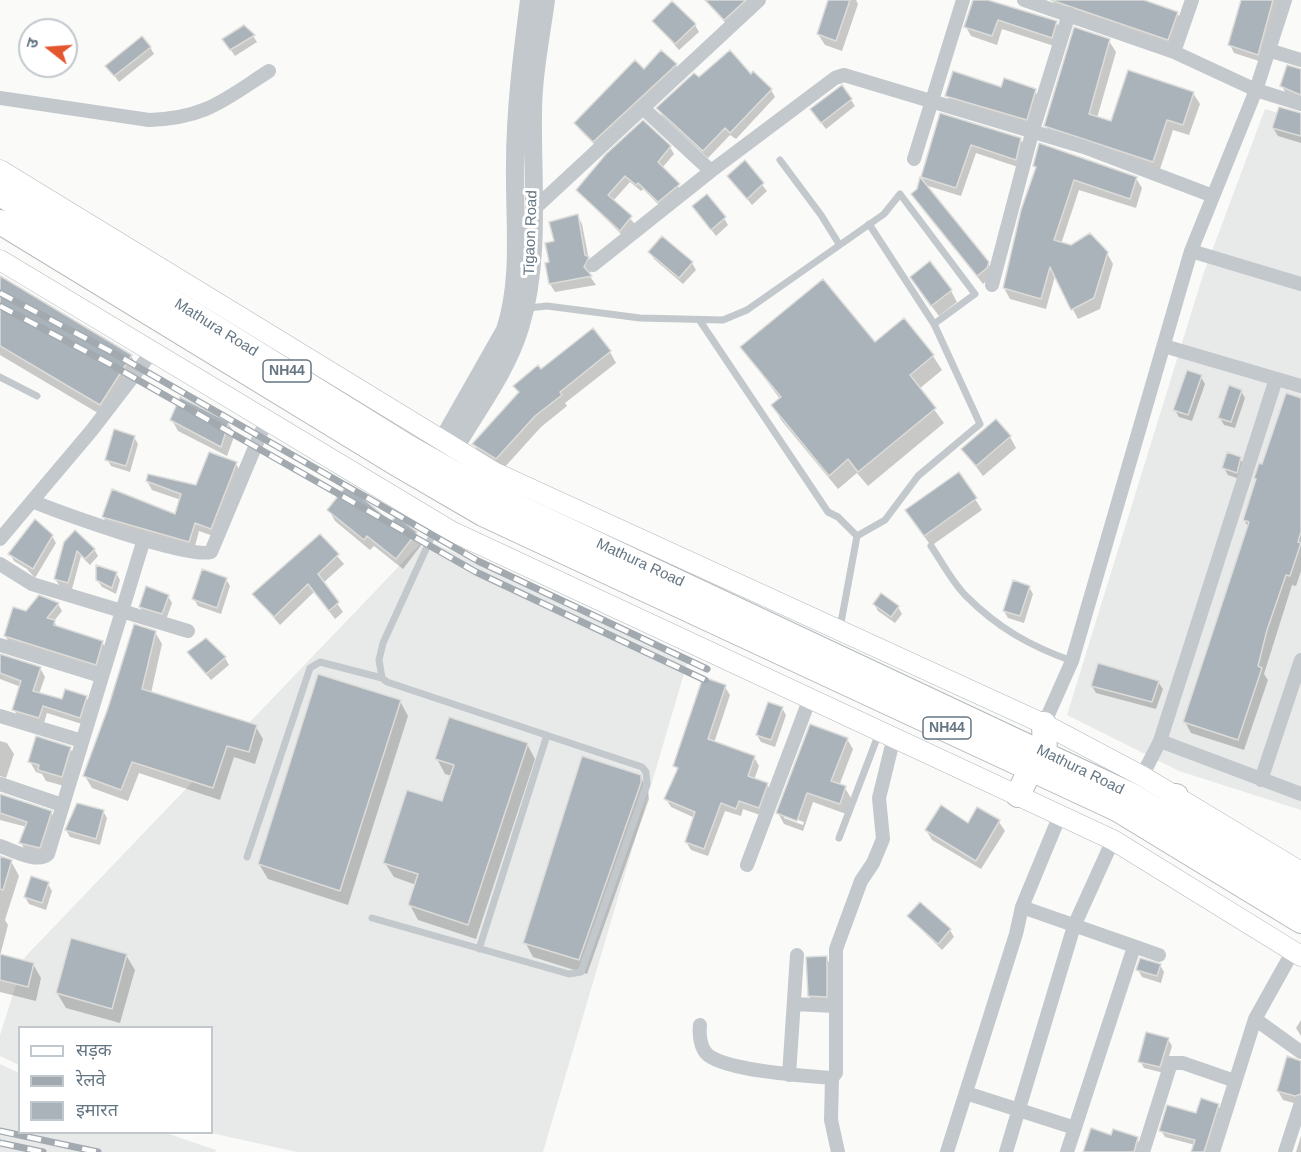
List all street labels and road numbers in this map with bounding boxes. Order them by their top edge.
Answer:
street label: Tigaon Road [521,190,541,276]
street label: Mathura Road [171,295,261,361]
road number: NH44 [263,360,311,382]
street label: Mathura Road [593,535,687,591]
road number: NH44 [923,717,971,739]
street label: Mathura Road [1033,741,1127,799]

